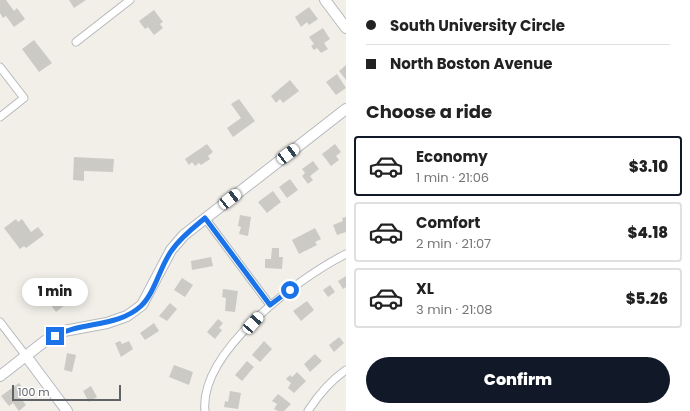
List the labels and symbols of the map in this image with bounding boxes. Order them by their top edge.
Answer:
car [275,142,301,166]
car [217,187,243,211]
callout: 1 min [22,278,88,306]
route start [281,281,299,299]
car [241,310,265,336]
route end [46,327,64,345]
scale bar [12,383,121,402]

